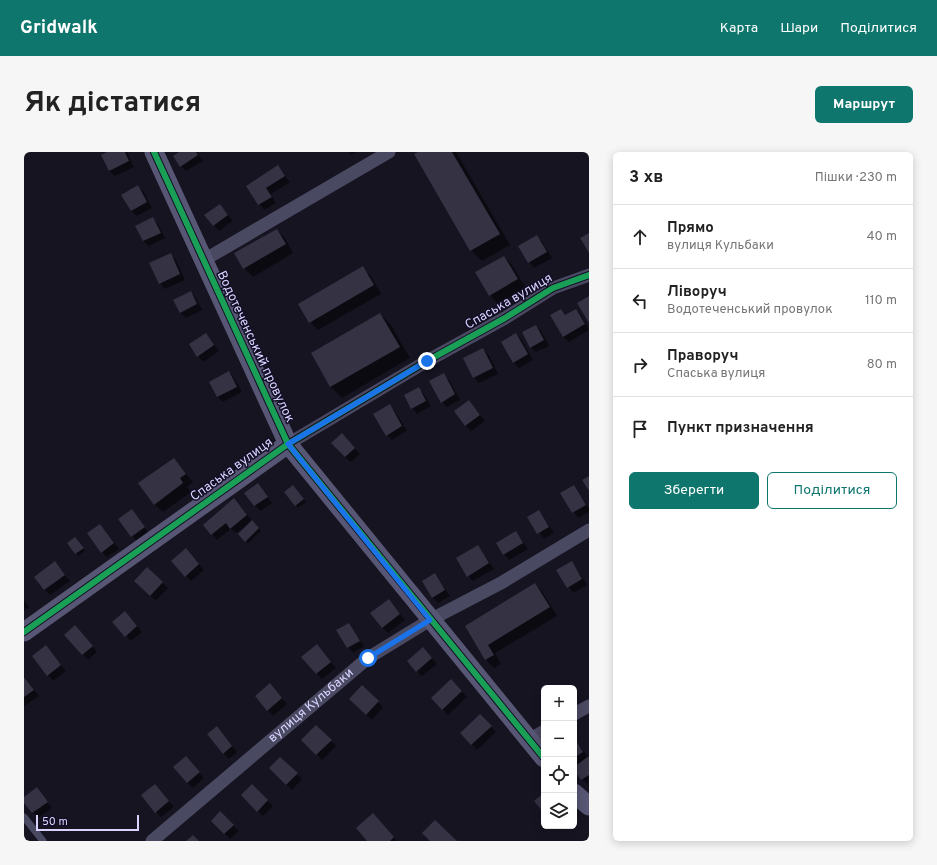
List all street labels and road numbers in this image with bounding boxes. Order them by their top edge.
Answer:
street label: Водотеченський провулок [213,269,297,425]
street label: Спаська вулиця [462,270,556,334]
street label: Спаська вулиця [187,435,277,505]
street label: вулиця Кульбаки [265,665,357,747]

